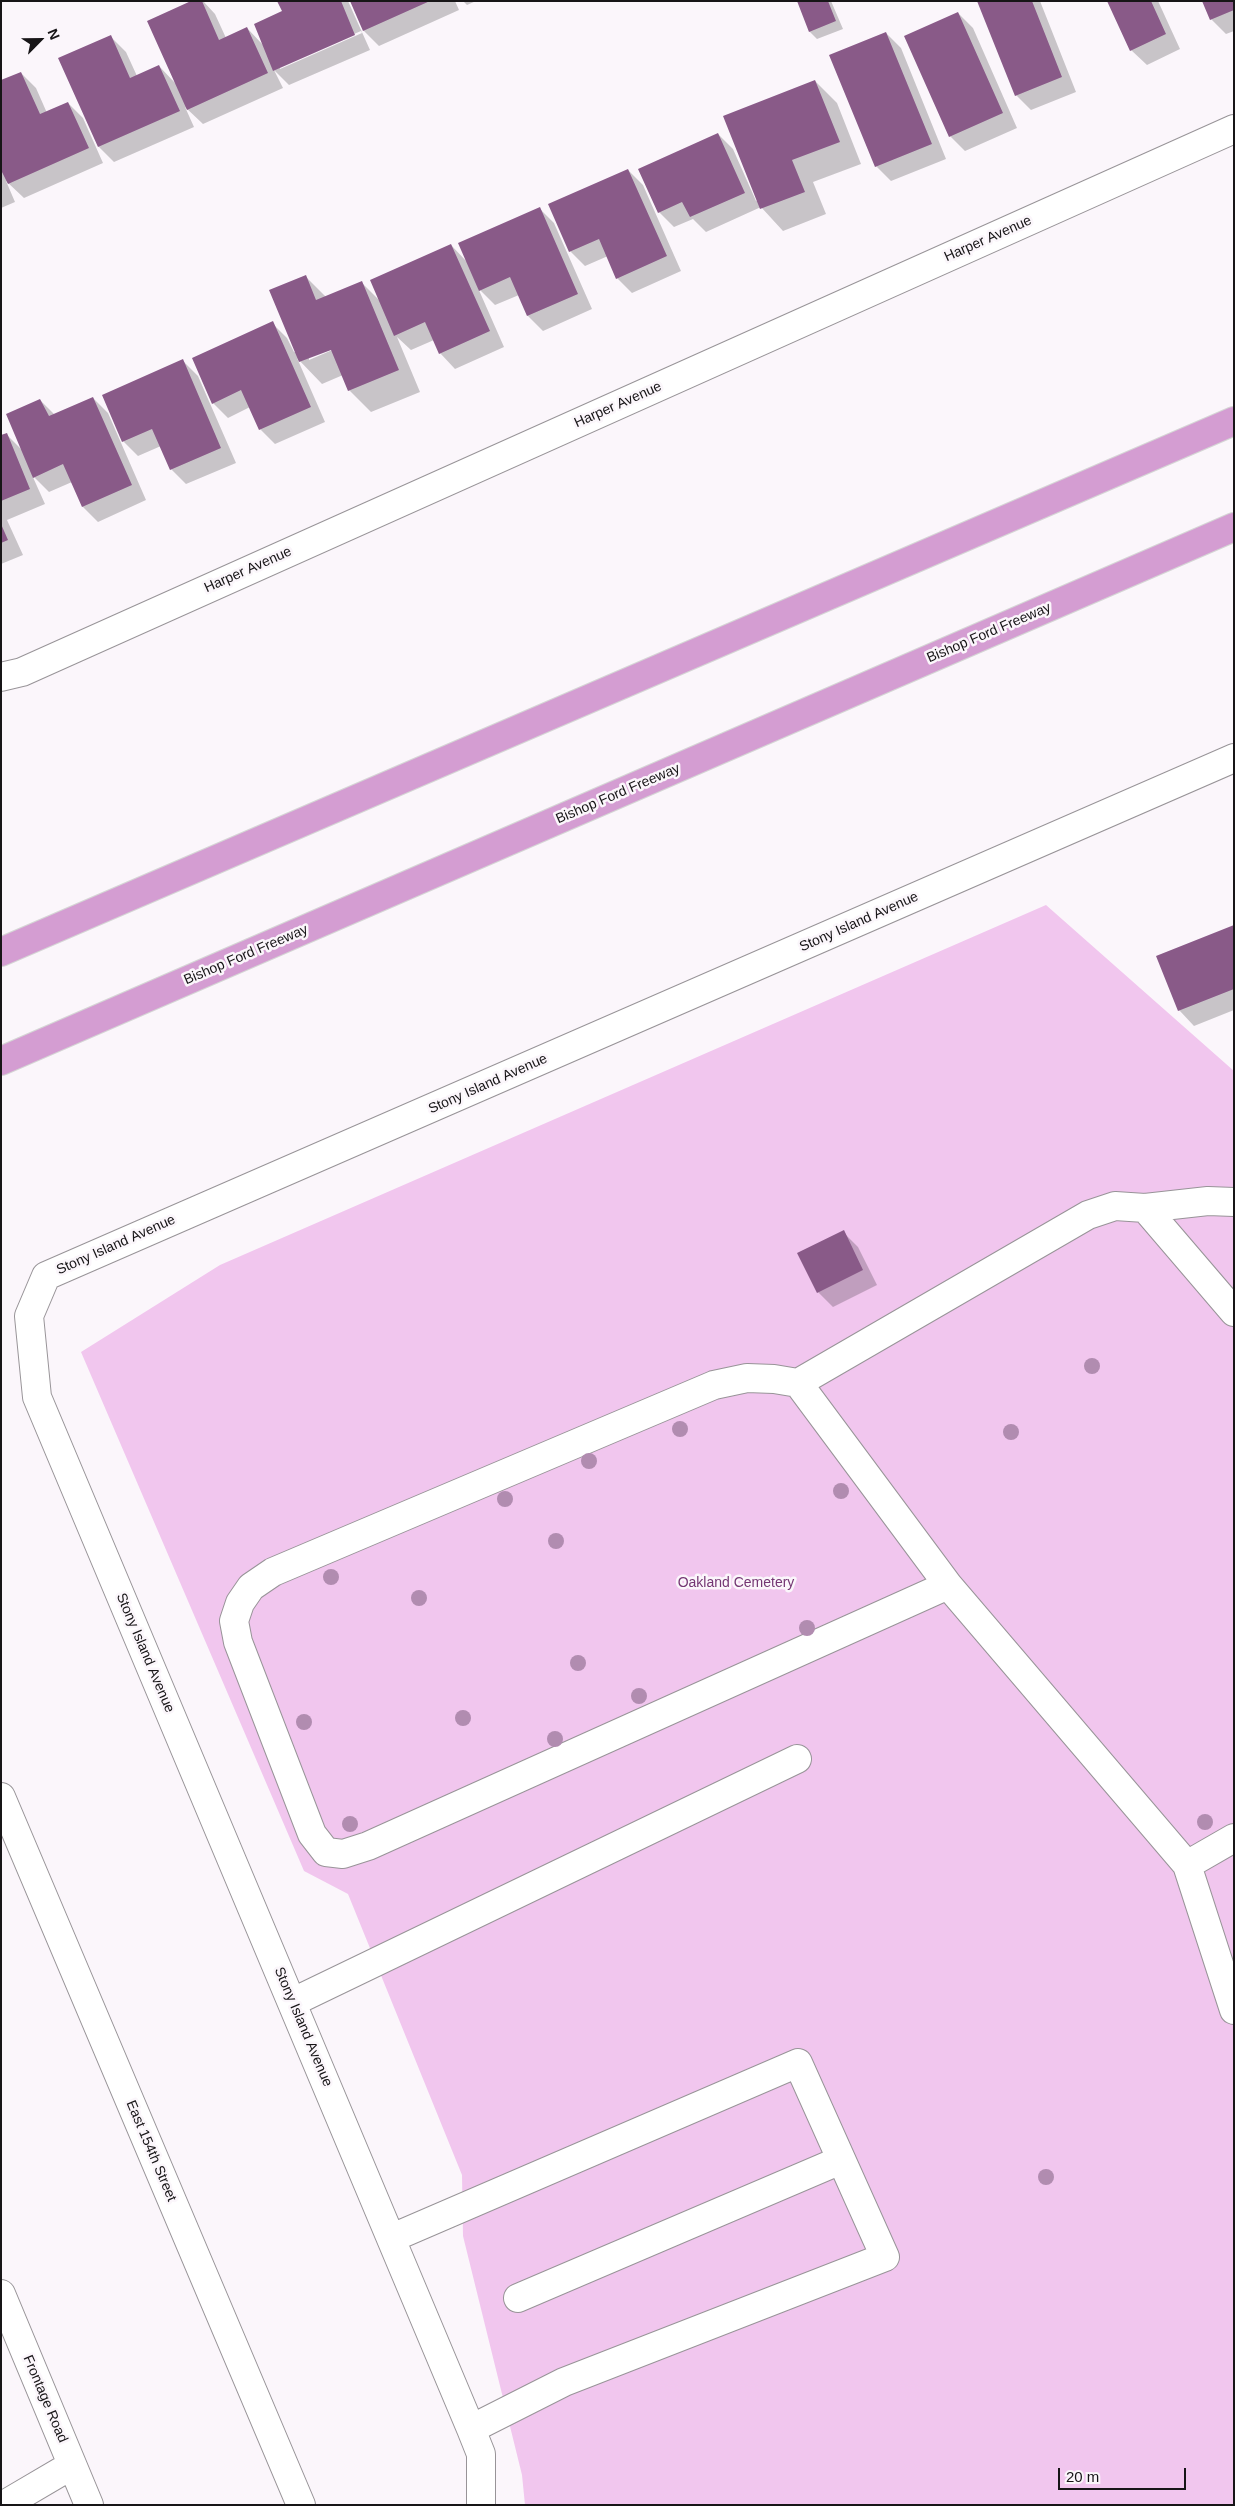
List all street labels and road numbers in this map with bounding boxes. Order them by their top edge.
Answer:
street label: Harper Avenue [942,212,1034,266]
street label: Harper Avenue [572,378,664,432]
street label: Harper Avenue [202,543,294,597]
street label: Bishop Ford Freeway [924,599,1054,667]
street label: Bishop Ford Freeway [553,760,683,828]
street label: Stony Island Avenue [797,888,921,956]
street label: Bishop Ford Freeway [181,921,311,989]
street label: Stony Island Avenue [426,1050,550,1118]
street label: Stony Island Avenue [54,1211,178,1279]
street label: Stony Island Avenue [112,1591,178,1715]
street label: Stony Island Avenue [270,1965,336,2089]
street label: East 154th Street [122,2098,180,2204]
street label: Frontage Road [19,2353,71,2445]

